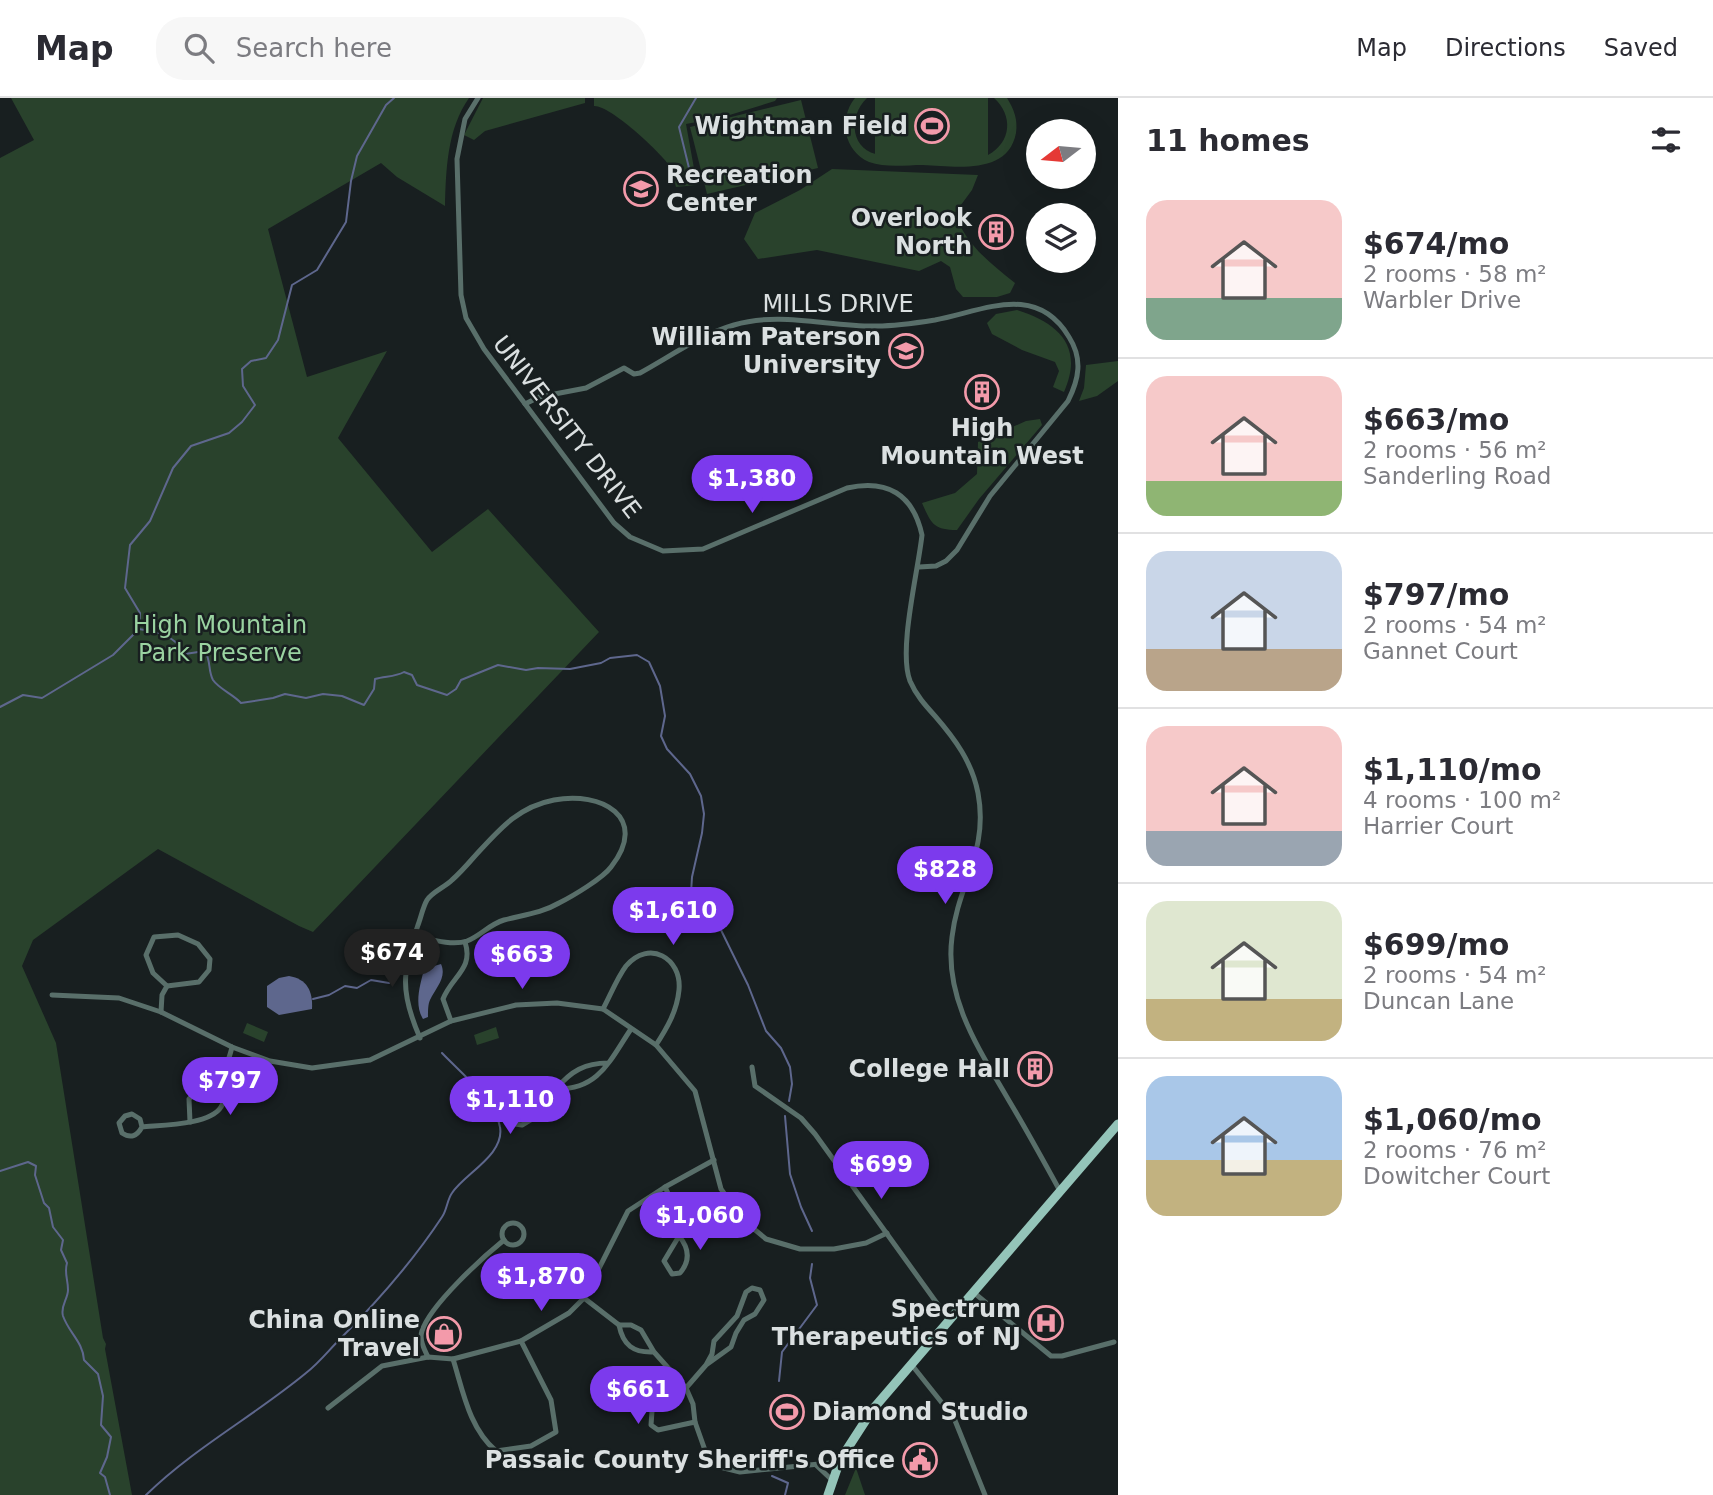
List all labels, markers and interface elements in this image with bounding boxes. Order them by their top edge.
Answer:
search box [156,17,646,80]
text: Map [35,29,114,68]
icon: search [180,29,218,67]
text: Search here [236,33,392,63]
text: Map [1356,34,1407,62]
text: Directions [1445,34,1566,62]
text: Saved [1604,34,1678,62]
sports icon: Wightman Field [913,107,951,145]
place label: Wightman Field [695,112,908,140]
north arrow [1026,119,1096,189]
map controls [1026,119,1096,273]
icon: filters [1647,121,1685,159]
text: 11 homes [1146,123,1310,158]
place label: Recreation Center [666,161,813,217]
school or university icon: Recreation Center [622,170,660,208]
button: layers [1026,203,1096,273]
place label: Overlook North [851,204,973,260]
building icon: Overlook North [977,213,1015,251]
text: $674/mo [1363,226,1509,261]
icon: home [1202,228,1286,312]
text: 2 rooms · 58 m² [1363,261,1547,287]
text: Warbler Drive [1363,287,1521,313]
street label: MILLS DRIVE [762,290,914,318]
place label: William Paterson University [651,323,881,379]
street label: UNIVERSITY DRIVE [487,330,647,524]
school or university icon: William Paterson University [887,332,925,370]
building icon: High Mountain West [963,373,1001,411]
text: $663/mo [1363,402,1509,437]
icon: home [1202,404,1286,488]
place label: High Mountain West [880,414,1084,470]
text: 2 rooms · 56 m² [1363,437,1547,463]
pin: $1,380 [695,456,809,515]
text: Sanderling Road [1363,463,1551,489]
text: $1,380 [708,465,796,491]
text: $797/mo [1363,577,1509,612]
icon: home [1202,579,1286,663]
park label: High Mountain Park Preserve [133,611,307,667]
text: 2 rooms · 54 m² [1363,612,1547,638]
text: Gannet Court [1363,638,1518,664]
text: $1,110/mo [1363,752,1542,787]
icon: home [1202,754,1286,838]
text: 4 rooms · 100 m² [1363,787,1561,813]
text: Harrier Court [1363,813,1513,839]
pin: $828 [904,846,986,906]
text: $828 [913,856,977,882]
pin: $1,610 [616,888,730,947]
text: $1,610 [629,897,717,923]
text: $699/mo [1363,927,1509,962]
icon: home [1202,929,1286,1013]
pin: $674 [351,930,433,989]
pin: $663 [481,932,563,991]
text: $674 [360,939,424,965]
text: $663 [490,941,554,967]
text: 2 rooms · 54 m² [1363,962,1547,988]
text: Duncan Lane [1363,988,1514,1014]
building icon: College Hall [1016,1050,1054,1088]
place label: College Hall [849,1055,1010,1083]
pin: $797 [189,1058,271,1117]
text: $797 [198,1067,262,1093]
pin: $1,110 [453,1076,567,1136]
text: $1,110 [466,1086,554,1112]
text: $1,060/mo [1363,1102,1542,1137]
icon: home [1202,1104,1286,1188]
text: 2 rooms · 76 m² [1363,1137,1547,1163]
pin: $699 [840,1142,922,1201]
text: $699 [849,1151,913,1177]
text: Dowitcher Court [1363,1163,1550,1189]
pin: $1,060 [643,1192,757,1252]
text: $1,060 [656,1202,744,1228]
pin: $1,870 [484,1254,598,1313]
text: $1,870 [497,1263,585,1289]
place label: Spectrum Therapeutics of NJ [772,1295,1021,1351]
hospital icon: Spectrum Therapeutics of NJ [1027,1304,1065,1342]
place label: China Online Travel [248,1306,420,1362]
shop icon: China Online Travel [425,1315,463,1353]
pin: $661 [597,1366,679,1426]
text: $661 [606,1376,670,1402]
sports icon: Diamond Studio [768,1393,806,1431]
place label: Diamond Studio [812,1398,1028,1426]
public building icon: Passaic County Sheriff's Office [901,1441,939,1479]
place label: Passaic County Sheriff's Office [485,1446,895,1474]

